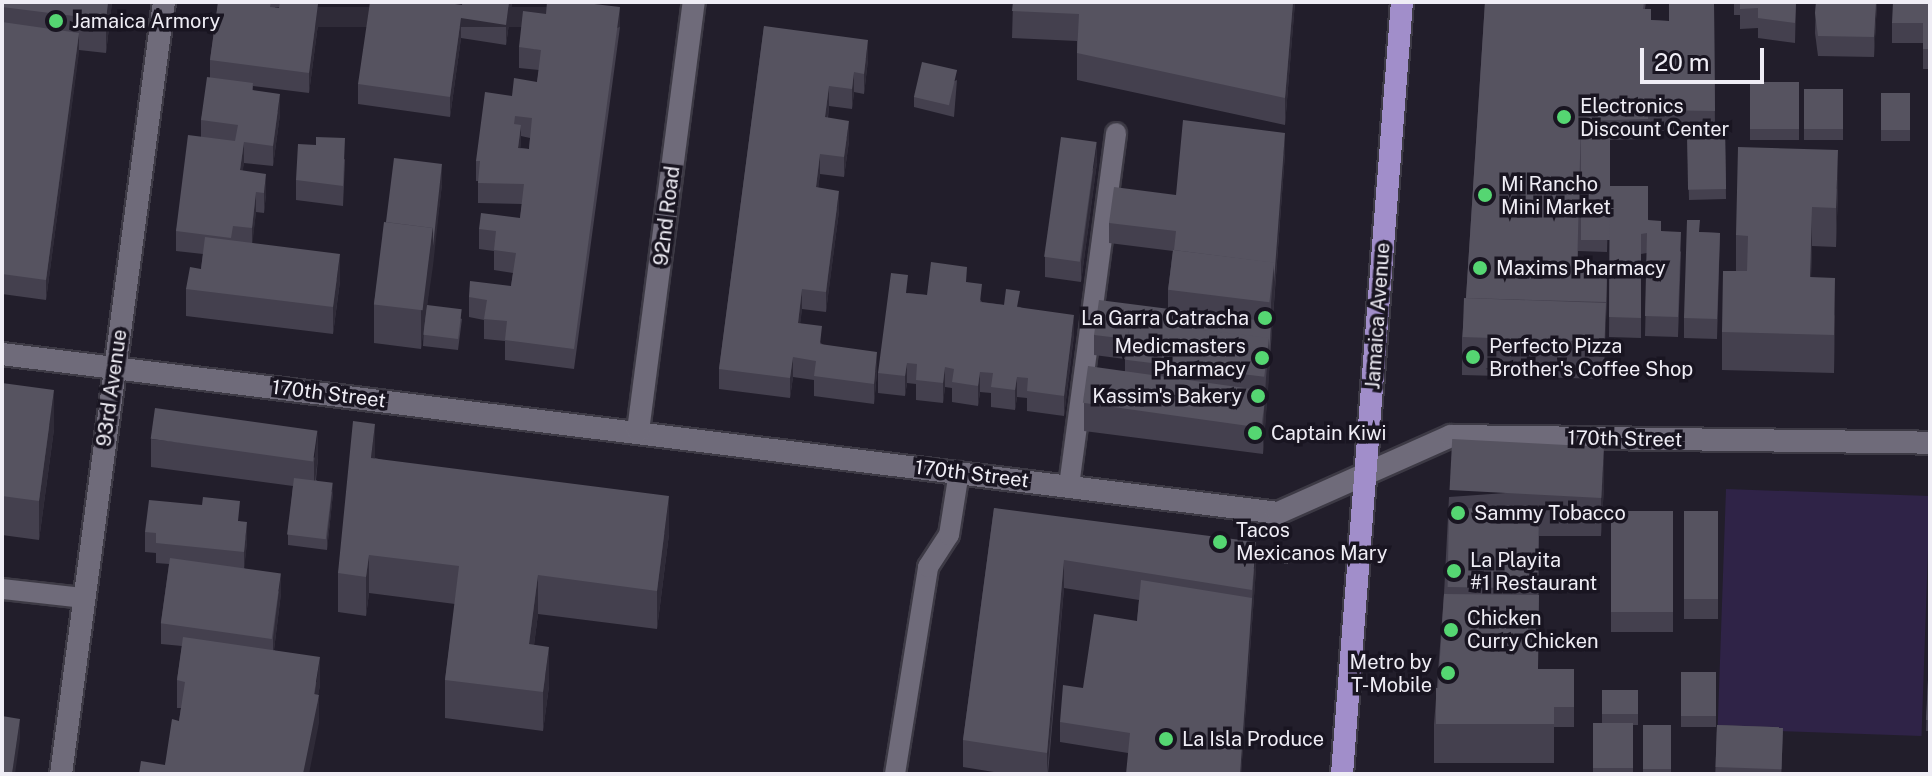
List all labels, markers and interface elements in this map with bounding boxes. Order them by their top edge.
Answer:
place label: Jamaica Armory [72,9,220,33]
marker: Jamaica Armory [47,12,65,30]
scale bar [1644,32,1768,82]
text: 20 m [1654,48,1710,76]
place label: Electronics Discount Center [1580,94,1729,141]
marker: Electronics Discount Center [1555,108,1573,126]
street label: 92nd Road [649,165,685,267]
place label: Mi Rancho Mini Market [1501,172,1611,219]
marker: Mi Rancho Mini Market [1476,186,1494,204]
street label: Jamaica Avenue [1361,242,1395,390]
place label: Maxims Pharmacy [1496,256,1666,280]
marker: Maxims Pharmacy [1471,259,1489,277]
place label: La Garra Catracha [1081,306,1249,330]
marker: La Garra Catracha [1256,309,1274,327]
street label: 93rd Avenue [92,328,132,448]
place label: Medicmasters Pharmacy [1115,334,1246,381]
place label: Perfecto Pizza Brother's Coffee Shop [1489,334,1693,381]
marker: Perfecto Pizza Brother's Coffee Shop [1464,348,1482,366]
marker: Medicmasters Pharmacy [1253,349,1271,367]
street label: 170th Street [271,375,387,413]
place label: Kassim's Bakery [1092,384,1242,408]
marker: Kassim's Bakery [1249,387,1267,405]
place label: Captain Kiwi [1271,421,1387,445]
marker: Captain Kiwi [1246,424,1264,442]
street label: 170th Street [1568,426,1682,452]
street label: 170th Street [914,455,1030,493]
place label: Sammy Tobacco [1474,501,1626,525]
marker: Sammy Tobacco [1449,504,1467,522]
place label: Tacos Mexicanos Mary [1236,518,1387,565]
marker: Tacos Mexicanos Mary [1211,533,1229,551]
place label: La Playita #1 Restaurant [1470,548,1597,595]
marker: La Playita #1 Restaurant [1445,562,1463,580]
place label: Chicken Curry Chicken [1467,606,1599,653]
marker: Chicken Curry Chicken [1442,621,1460,639]
place label: Metro by T-Mobile [1349,650,1432,697]
marker: Metro by T-Mobile [1439,664,1457,682]
place label: La Isla Produce [1182,727,1324,751]
marker: La Isla Produce [1157,730,1175,748]

